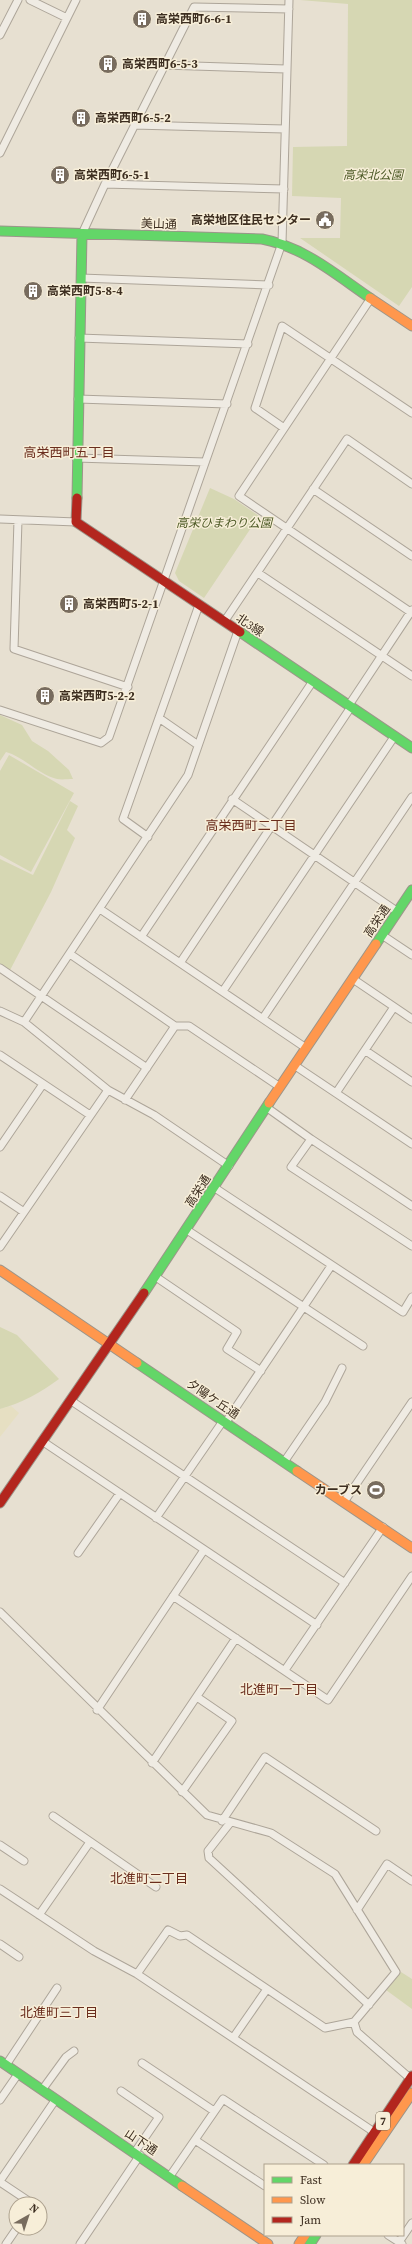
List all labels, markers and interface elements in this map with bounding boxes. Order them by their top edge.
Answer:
building icon: 高栄西町6-6-1 [131,8,153,30]
place label: 高栄西町6-6-1 [156,11,232,27]
building icon: 高栄西町6-5-3 [97,53,119,75]
place label: 高栄西町6-5-3 [122,56,198,72]
building icon: 高栄西町6-5-2 [70,107,92,129]
place label: 高栄西町6-5-2 [95,110,171,126]
building icon: 高栄西町6-5-1 [49,164,71,186]
place label: 高栄西町6-5-1 [74,167,150,183]
park label: 高栄北公園 [343,167,405,183]
public building icon: 高栄地区住民センター [314,209,336,231]
place label: 高栄地区住民センター [191,212,311,228]
street label: 美山通 [141,215,177,233]
building icon: 高栄西町5-8-4 [22,280,44,302]
place label: 高栄西町5-8-4 [47,283,123,299]
district label: 高栄西町五丁目 [23,444,115,461]
park label: 高栄ひまわり公園 [176,515,274,531]
building icon: 高栄西町5-2-1 [58,593,80,615]
place label: 高栄西町5-2-1 [83,596,159,612]
street label: 北3線 [233,610,267,640]
building icon: 高栄西町5-2-2 [34,685,56,707]
place label: 高栄西町5-2-2 [59,688,135,704]
district label: 高栄西町二丁目 [205,817,297,834]
street label: 高栄通 [360,902,394,940]
street label: 高栄通 [181,1172,215,1210]
street label: 夕陽ケ丘通 [184,1376,242,1422]
sports icon: カーブス [365,1479,387,1501]
place label: カーブス [315,1482,362,1498]
district label: 北進町一丁目 [240,1681,318,1698]
district label: 北進町二丁目 [110,1870,188,1887]
district label: 北進町三丁目 [20,2004,98,2021]
road number: 7 [376,2112,390,2130]
street label: 山下通 [122,2125,160,2159]
legend [264,2164,404,2236]
text: Fast [300,2172,322,2188]
text: Slow [300,2192,326,2208]
north arrow [8,2196,48,2236]
text: N [26,2200,42,2217]
text: Jam [299,2212,321,2228]

